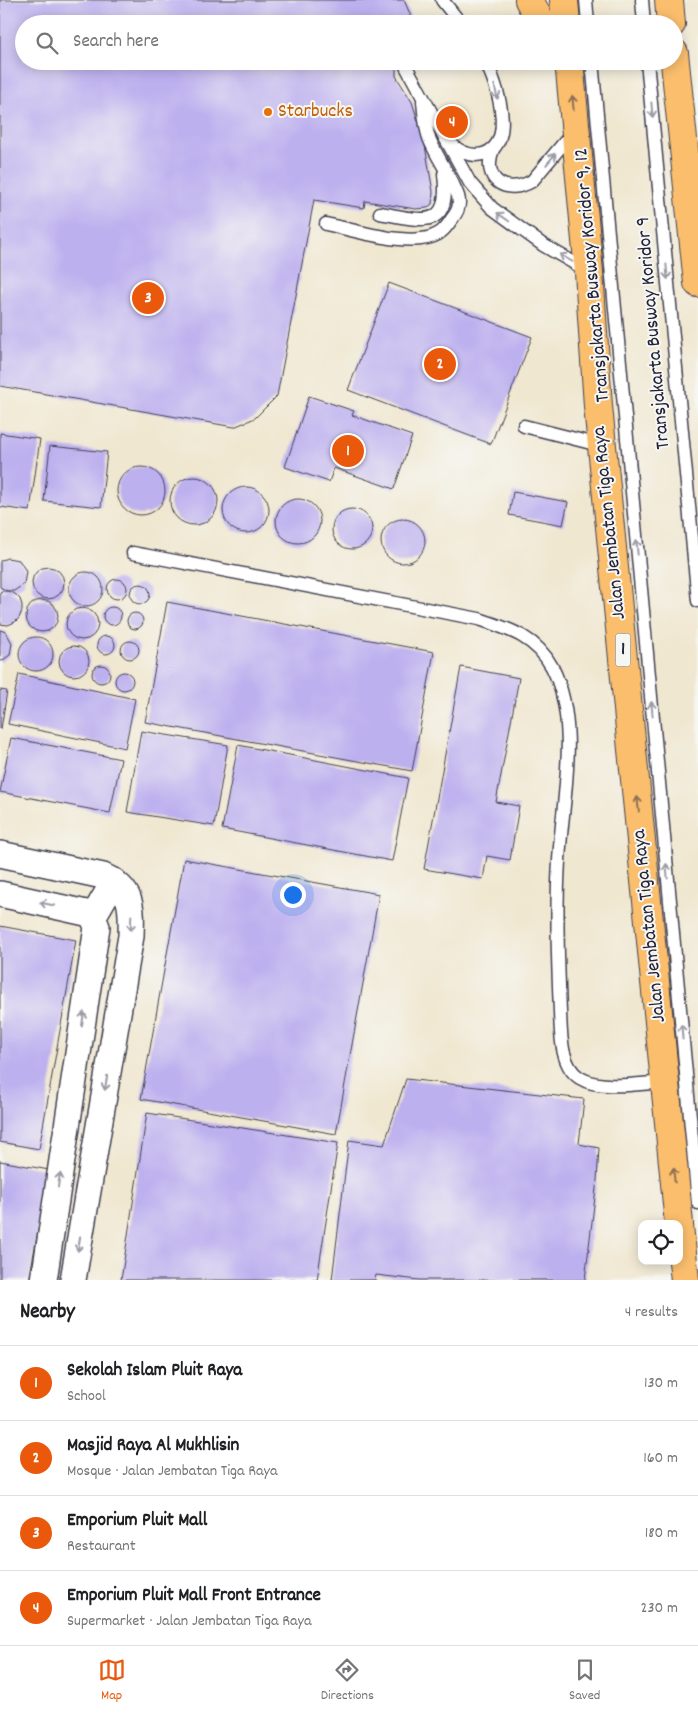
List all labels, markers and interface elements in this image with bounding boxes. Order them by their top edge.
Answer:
search box [15,15,683,70]
icon: search [33,29,61,57]
text: Search here [73,29,159,56]
one-way arrow [492,83,501,99]
one-way arrow [568,95,577,111]
place label: Starbucks [278,98,353,126]
one-way arrow [647,101,657,117]
pin: 4 [436,103,468,141]
marker: Starbucks [262,106,274,118]
street label: Transjakarta Busway Koridor 9, 12 [568,147,618,403]
one-way arrow [545,153,556,166]
one-way arrow [496,212,510,222]
street label: Transjakarta Busway Koridor 9 [630,215,678,451]
one-way arrow [559,253,573,263]
one-way arrow [662,263,672,279]
pin: 3 [132,279,164,317]
pin: 2 [424,345,456,383]
street label: Jalan Jembatan Tiga Raya [586,424,634,621]
pin: 1 [332,432,364,470]
one-way arrow [632,539,642,555]
road number: 1 [616,634,630,666]
one-way arrow [647,701,657,717]
one-way arrow [633,797,643,813]
street label: Jalan Jembatan Tiga Raya [626,827,674,1024]
one-way arrow [662,863,672,879]
your location [280,882,306,908]
one-way arrow [39,899,55,908]
one-way arrow [127,915,136,931]
one-way arrow [79,1011,89,1027]
one-way arrow [677,1025,687,1041]
one-way arrow [100,1075,110,1091]
one-way arrow [670,1168,679,1184]
one-way arrow [55,1172,65,1188]
map controls [638,1220,683,1265]
button: locate [638,1220,683,1265]
one-way arrow [73,1235,83,1251]
text: Nearby [20,1298,75,1328]
text: 4 results [625,1301,678,1324]
text: Sekolah Islam Pluit Raya [67,1358,242,1385]
text: 1 [34,1372,38,1395]
text: 130 m [644,1372,678,1395]
text: School [67,1385,106,1408]
text: Masjid Raya Al Mukhlisin [67,1433,239,1460]
text: 2 [33,1447,40,1470]
text: 160 m [643,1447,678,1470]
text: Mosque · Jalan Jembatan Tiga Raya [67,1460,278,1483]
text: Emporium Pluit Mall [67,1508,207,1535]
text: 3 [32,1522,40,1545]
text: 180 m [645,1522,678,1545]
text: Restaurant [67,1535,136,1558]
text: Emporium Pluit Mall Front Entrance [67,1583,321,1610]
text: 4 [33,1597,39,1620]
text: 230 m [641,1597,678,1620]
text: Supermarket · Jalan Jembatan Tiga Raya [67,1610,311,1633]
tab: Map [98,1656,126,1706]
tab: Directions [321,1656,374,1706]
tab: Saved [569,1656,600,1706]

